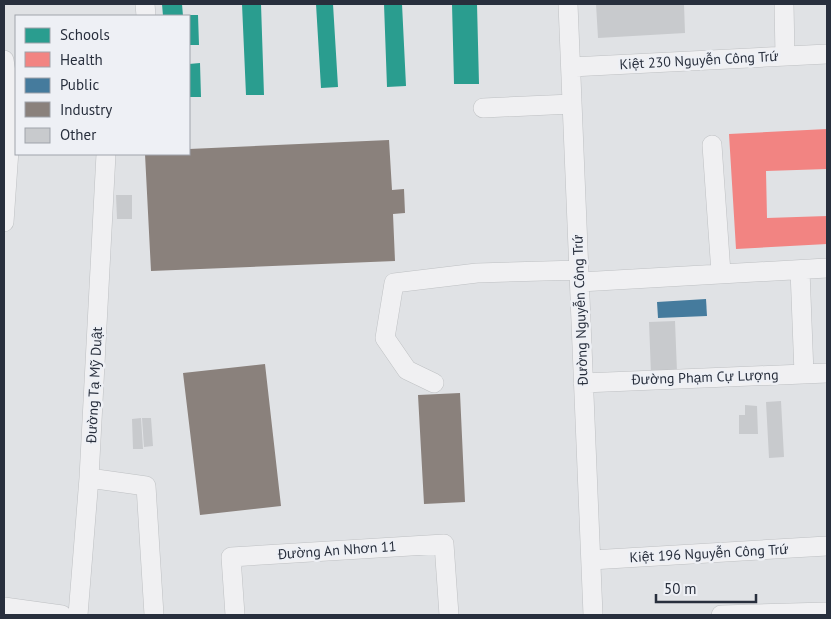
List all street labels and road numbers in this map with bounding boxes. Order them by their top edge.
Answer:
street label: Kiệt 230 Nguyễn Công Trứ [619,47,779,73]
street label: Đường Nguyễn Công Trứ [568,234,592,387]
street label: Đường Tạ Mỹ Duật [82,326,106,445]
street label: Đường Phạm Cự Lượng [630,365,779,389]
street label: Đường An Nhơn 11 [276,537,397,563]
street label: Kiệt 196 Nguyễn Công Trứ [629,540,789,566]

